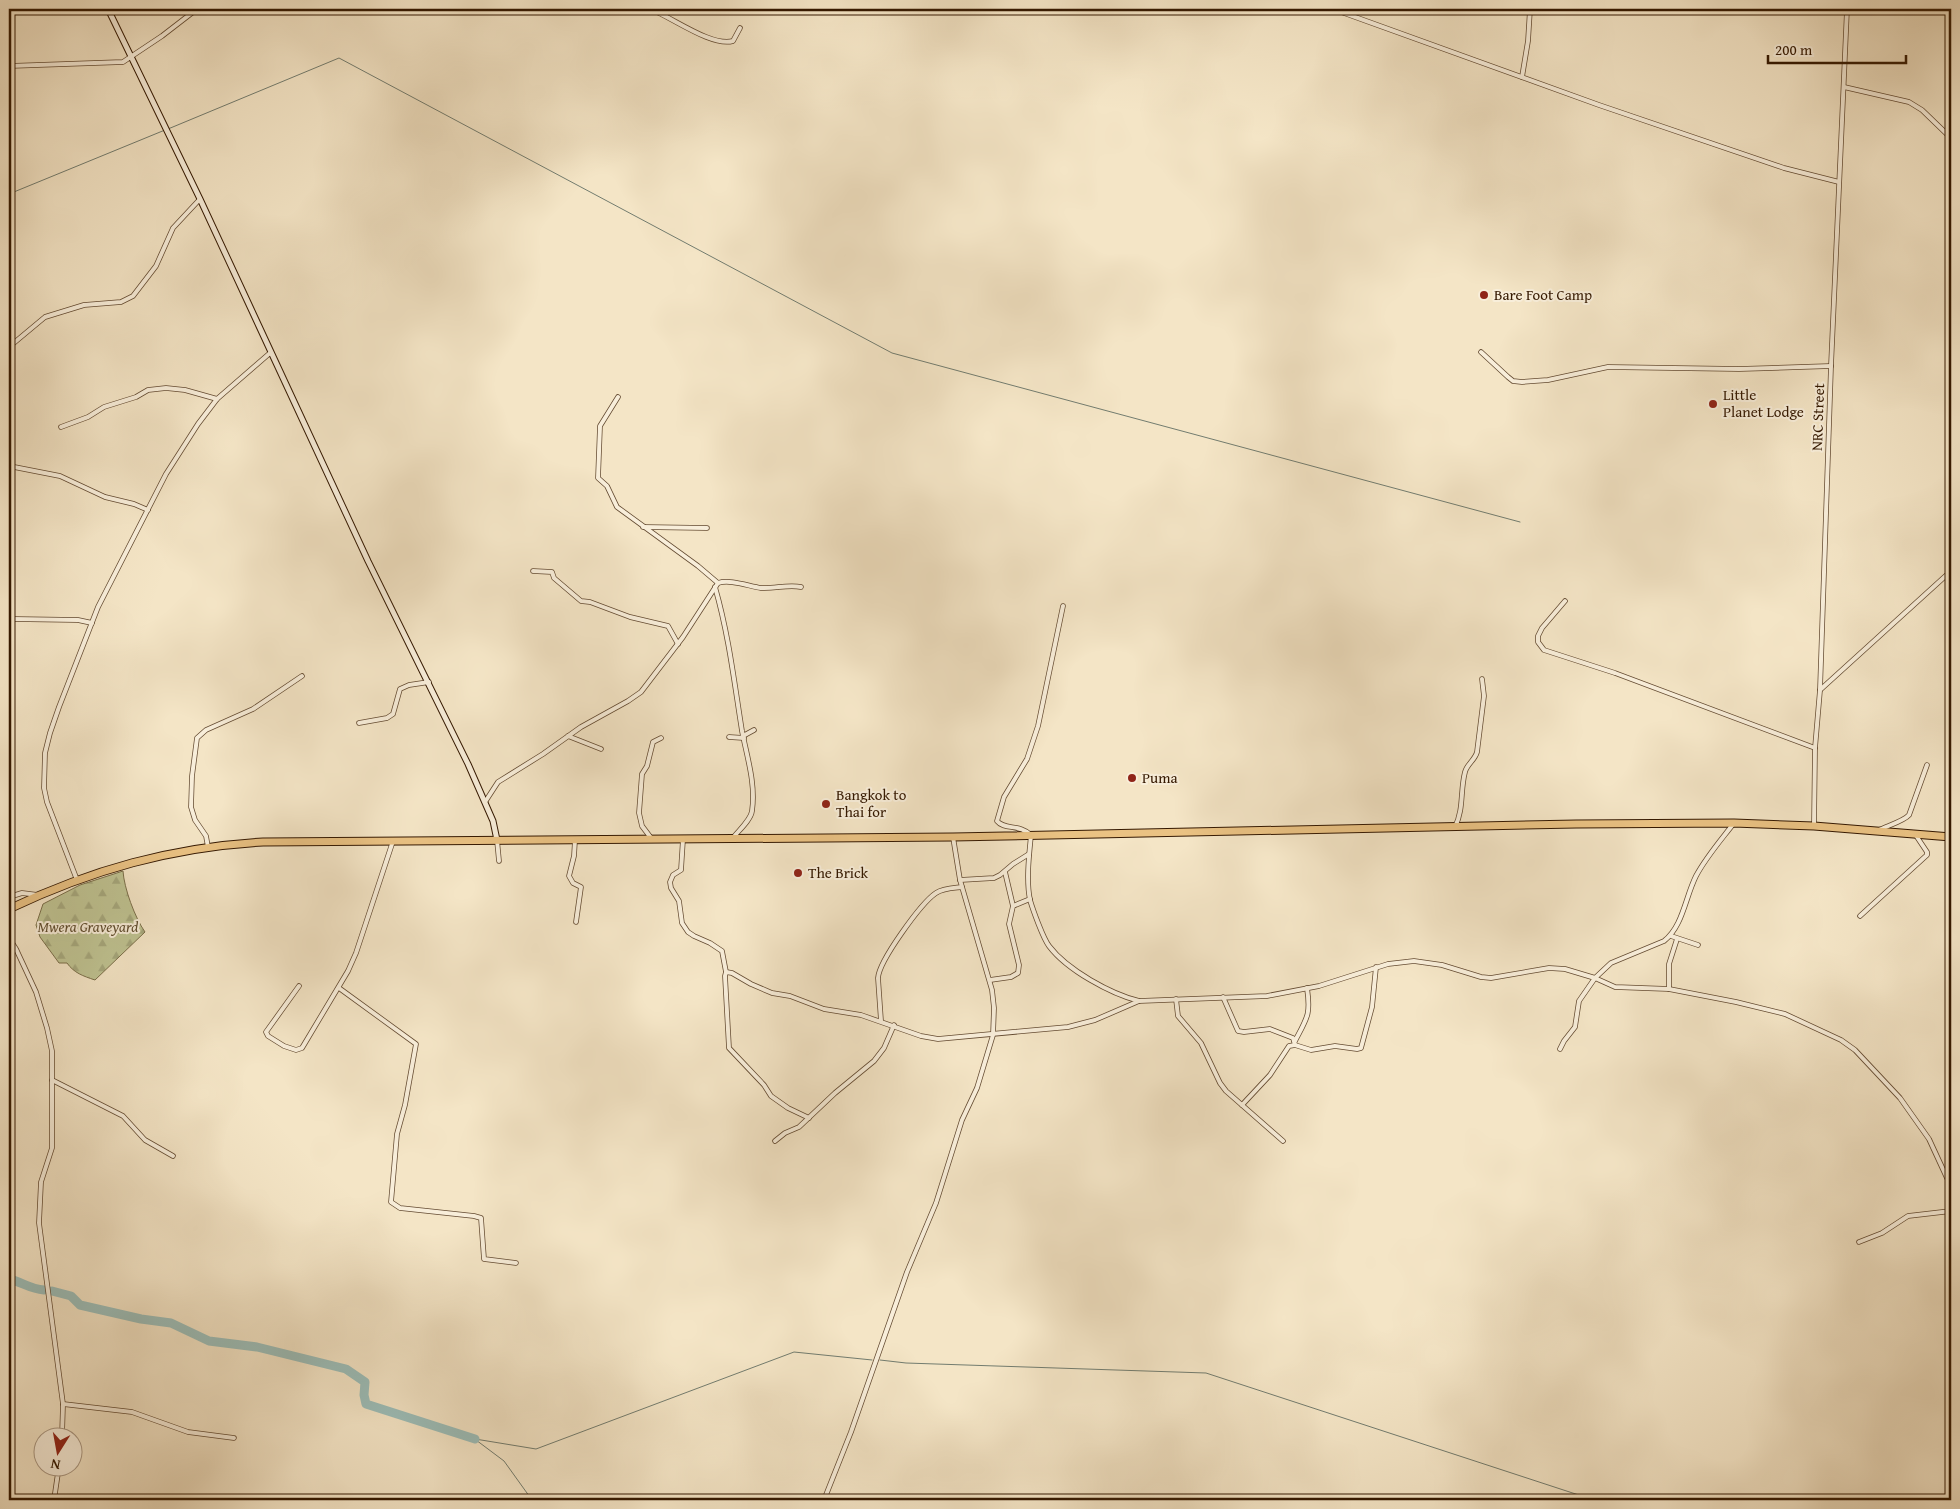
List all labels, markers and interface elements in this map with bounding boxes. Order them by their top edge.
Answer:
scale bar [1768,32,1905,64]
text: 200 m [1775,39,1813,60]
place label: Bare Foot Camp [1494,284,1592,305]
marker: Bare Foot Camp [1478,289,1490,301]
street label: NRC Street [1806,382,1829,451]
place label: Little Planet Lodge [1723,384,1804,422]
marker: Little Planet Lodge [1707,398,1719,410]
place label: Puma [1142,767,1178,788]
marker: Puma [1126,772,1138,784]
place label: Bangkok to Thai for [836,784,907,822]
marker: Bangkok to Thai for [820,798,832,810]
place label: The Brick [808,862,868,883]
marker: The Brick [792,867,804,879]
park label: Mwera Graveyard [38,916,138,937]
north arrow [32,1426,82,1476]
text: N [48,1454,62,1475]

